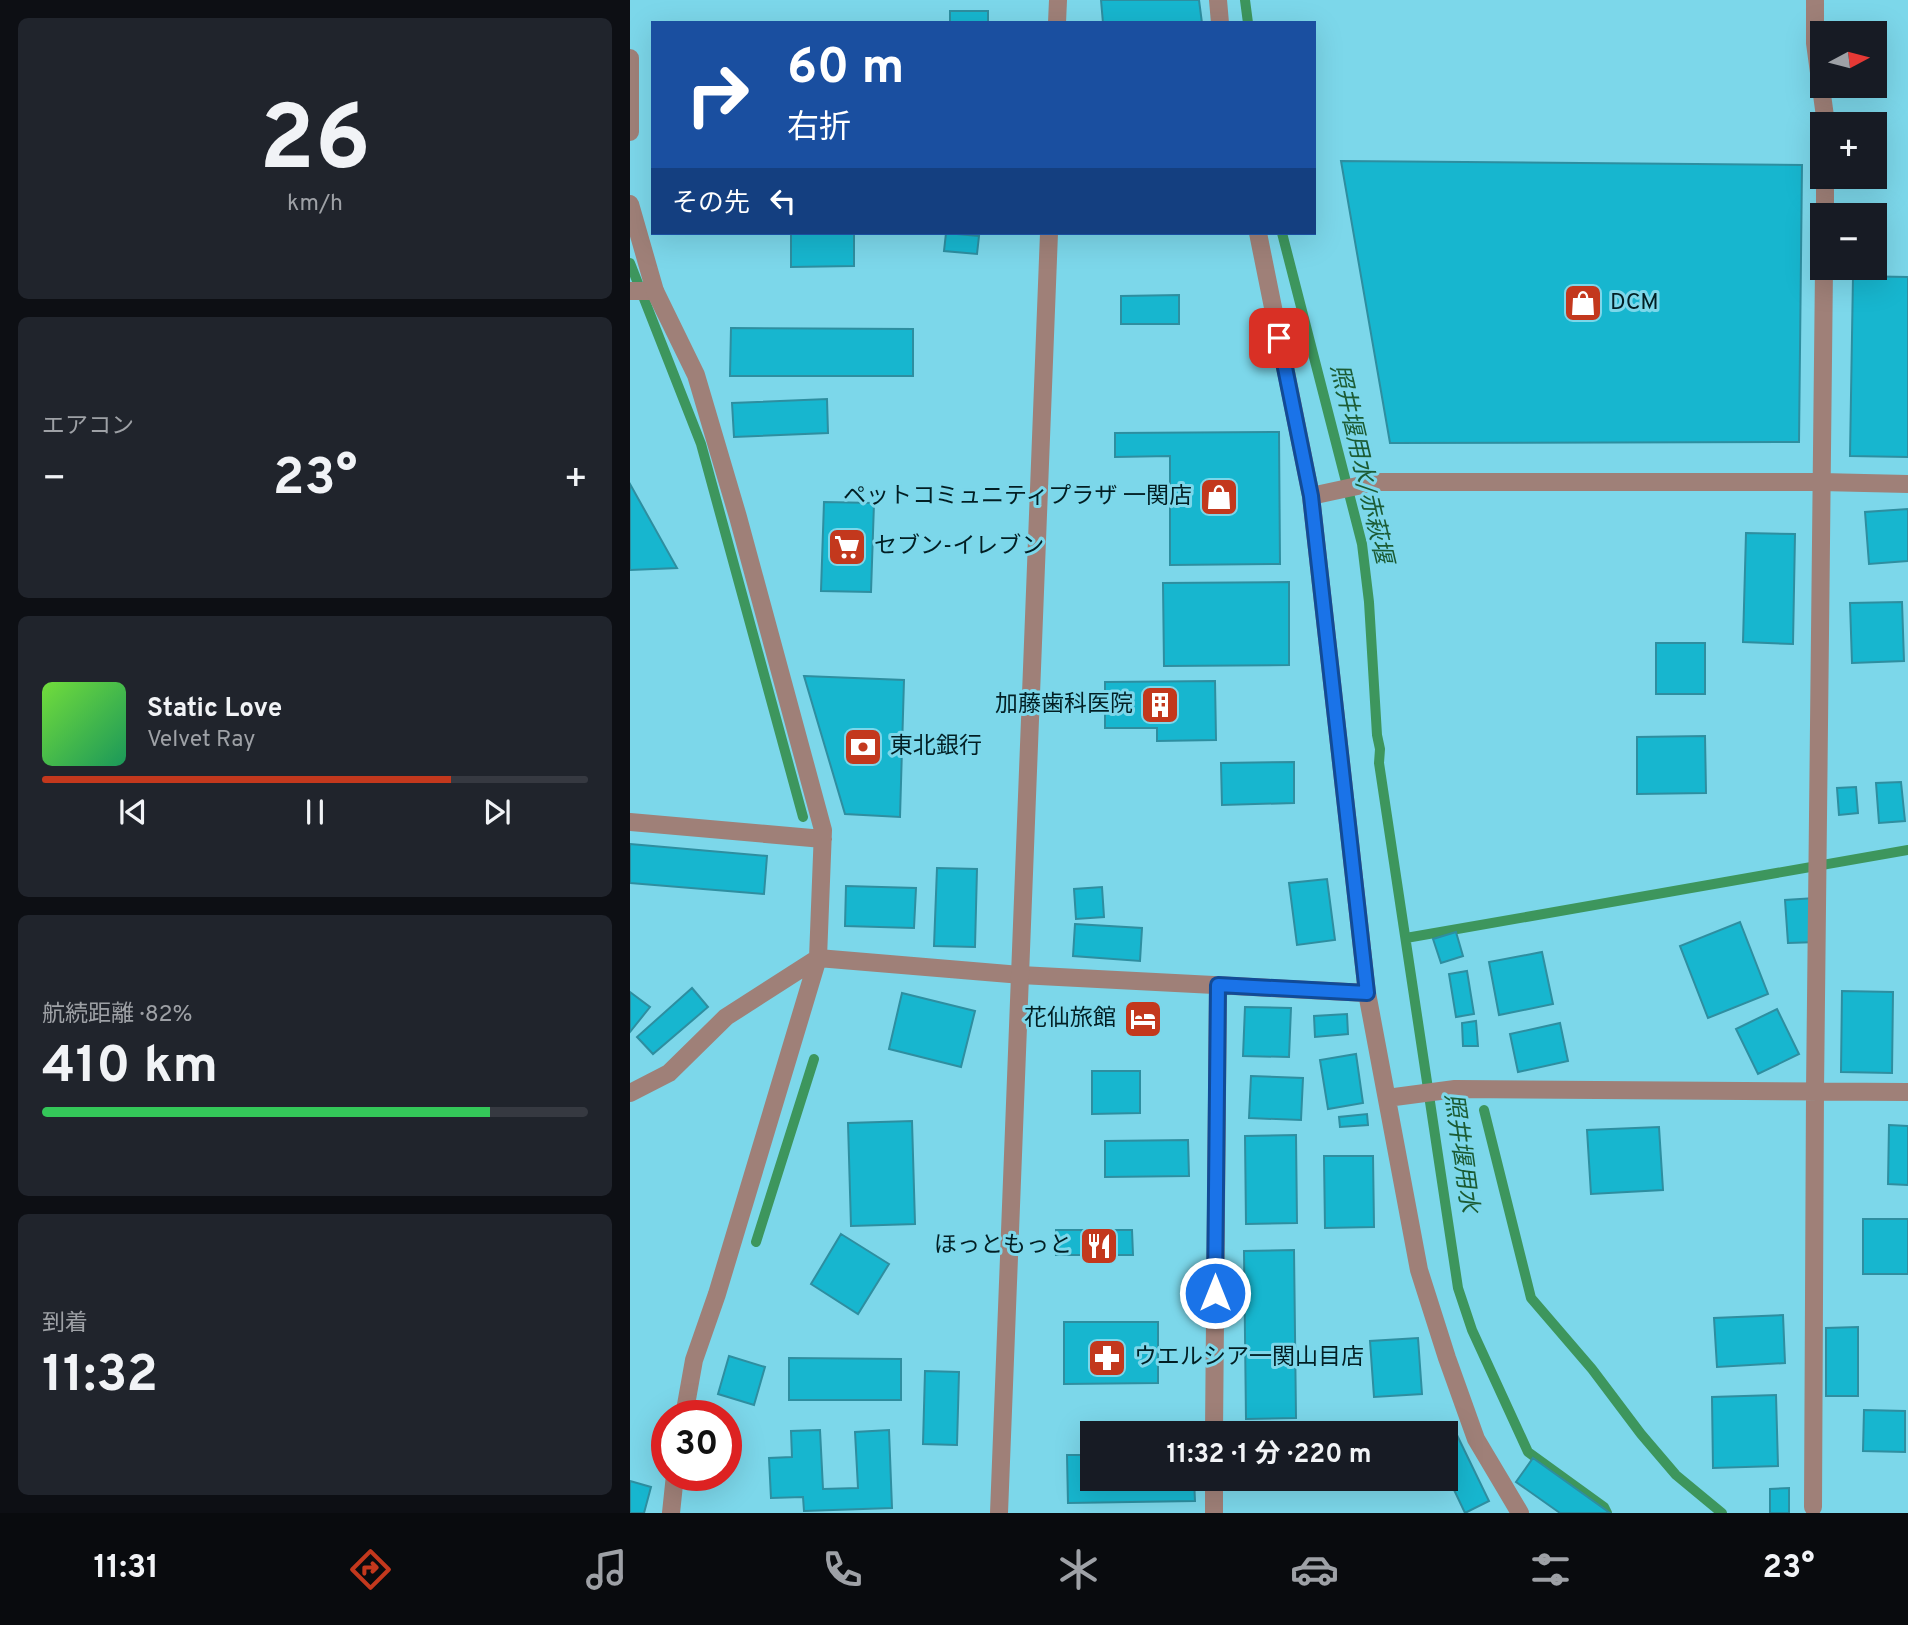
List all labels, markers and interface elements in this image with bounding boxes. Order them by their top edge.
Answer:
north arrow [1810,21,1886,98]
map controls [1810,21,1887,280]
text: 60 m [787,39,905,101]
icon: right [672,49,763,140]
text: 26 [259,87,371,202]
text: 右折 [787,109,851,149]
button: + [1810,112,1887,189]
icon: left [764,182,802,220]
text: その先 [672,188,750,221]
text: km/h [287,190,343,219]
button: − [1810,203,1887,280]
shop icon: DCM [1562,282,1604,324]
place label: DCM [1610,289,1659,318]
pin [1249,308,1309,368]
icon: arrive [1260,319,1298,357]
water label: 照井堰用水/赤萩堰 [1322,361,1398,570]
text: エアコン [42,413,134,442]
text: 23° [273,447,357,513]
text: − [42,456,67,505]
text: + [563,456,588,505]
shop icon: ペットコミュニティプラザ 一関店 [1198,476,1240,518]
place label: ペットコミュニティプラザ 一関店 [843,483,1192,512]
supermarket icon: セブン-イレブン [826,526,868,568]
place label: セブン-イレブン [874,533,1044,562]
building icon: 加藤歯科医院 [1139,684,1181,726]
place label: 加藤歯科医院 [995,691,1133,720]
text: Static Love [147,693,282,726]
text: Velvet Ray [147,726,255,755]
bank icon: 東北銀行 [842,726,884,768]
place label: 東北銀行 [890,733,982,762]
icon: previous [114,793,152,831]
icon: pause [296,793,334,831]
icon: next [478,793,516,831]
hotel icon: 花仙旅館 [1122,998,1164,1040]
text: 航続距離 · 82% [42,1001,193,1030]
place label: 花仙旅館 [1024,1005,1116,1034]
text: 410 km [42,1035,218,1101]
water label: 照井堰用水 [1437,1091,1484,1217]
restaurant icon: ほっともっと [1078,1225,1120,1267]
place label: ほっともっと [934,1232,1072,1261]
position arrow [1178,1256,1252,1330]
text: 到着 [42,1310,88,1339]
pharmacy icon: ウエルシア一関山目店 [1086,1337,1128,1379]
text: 11:32 [42,1344,158,1410]
place label: ウエルシア一関山目店 [1134,1344,1364,1373]
speed limit sign: 30 [651,1400,742,1491]
text: 11:32 · 1 分 · 220 m [1166,1439,1372,1472]
icon: directions [346,1545,395,1594]
icon: music [582,1545,631,1594]
icon: phone [818,1545,867,1594]
icon: climate [1054,1545,1103,1594]
icon: car [1290,1545,1339,1594]
icon: filters [1526,1545,1575,1594]
text: 11:31 [94,1549,159,1589]
text: 23° [1762,1549,1814,1589]

